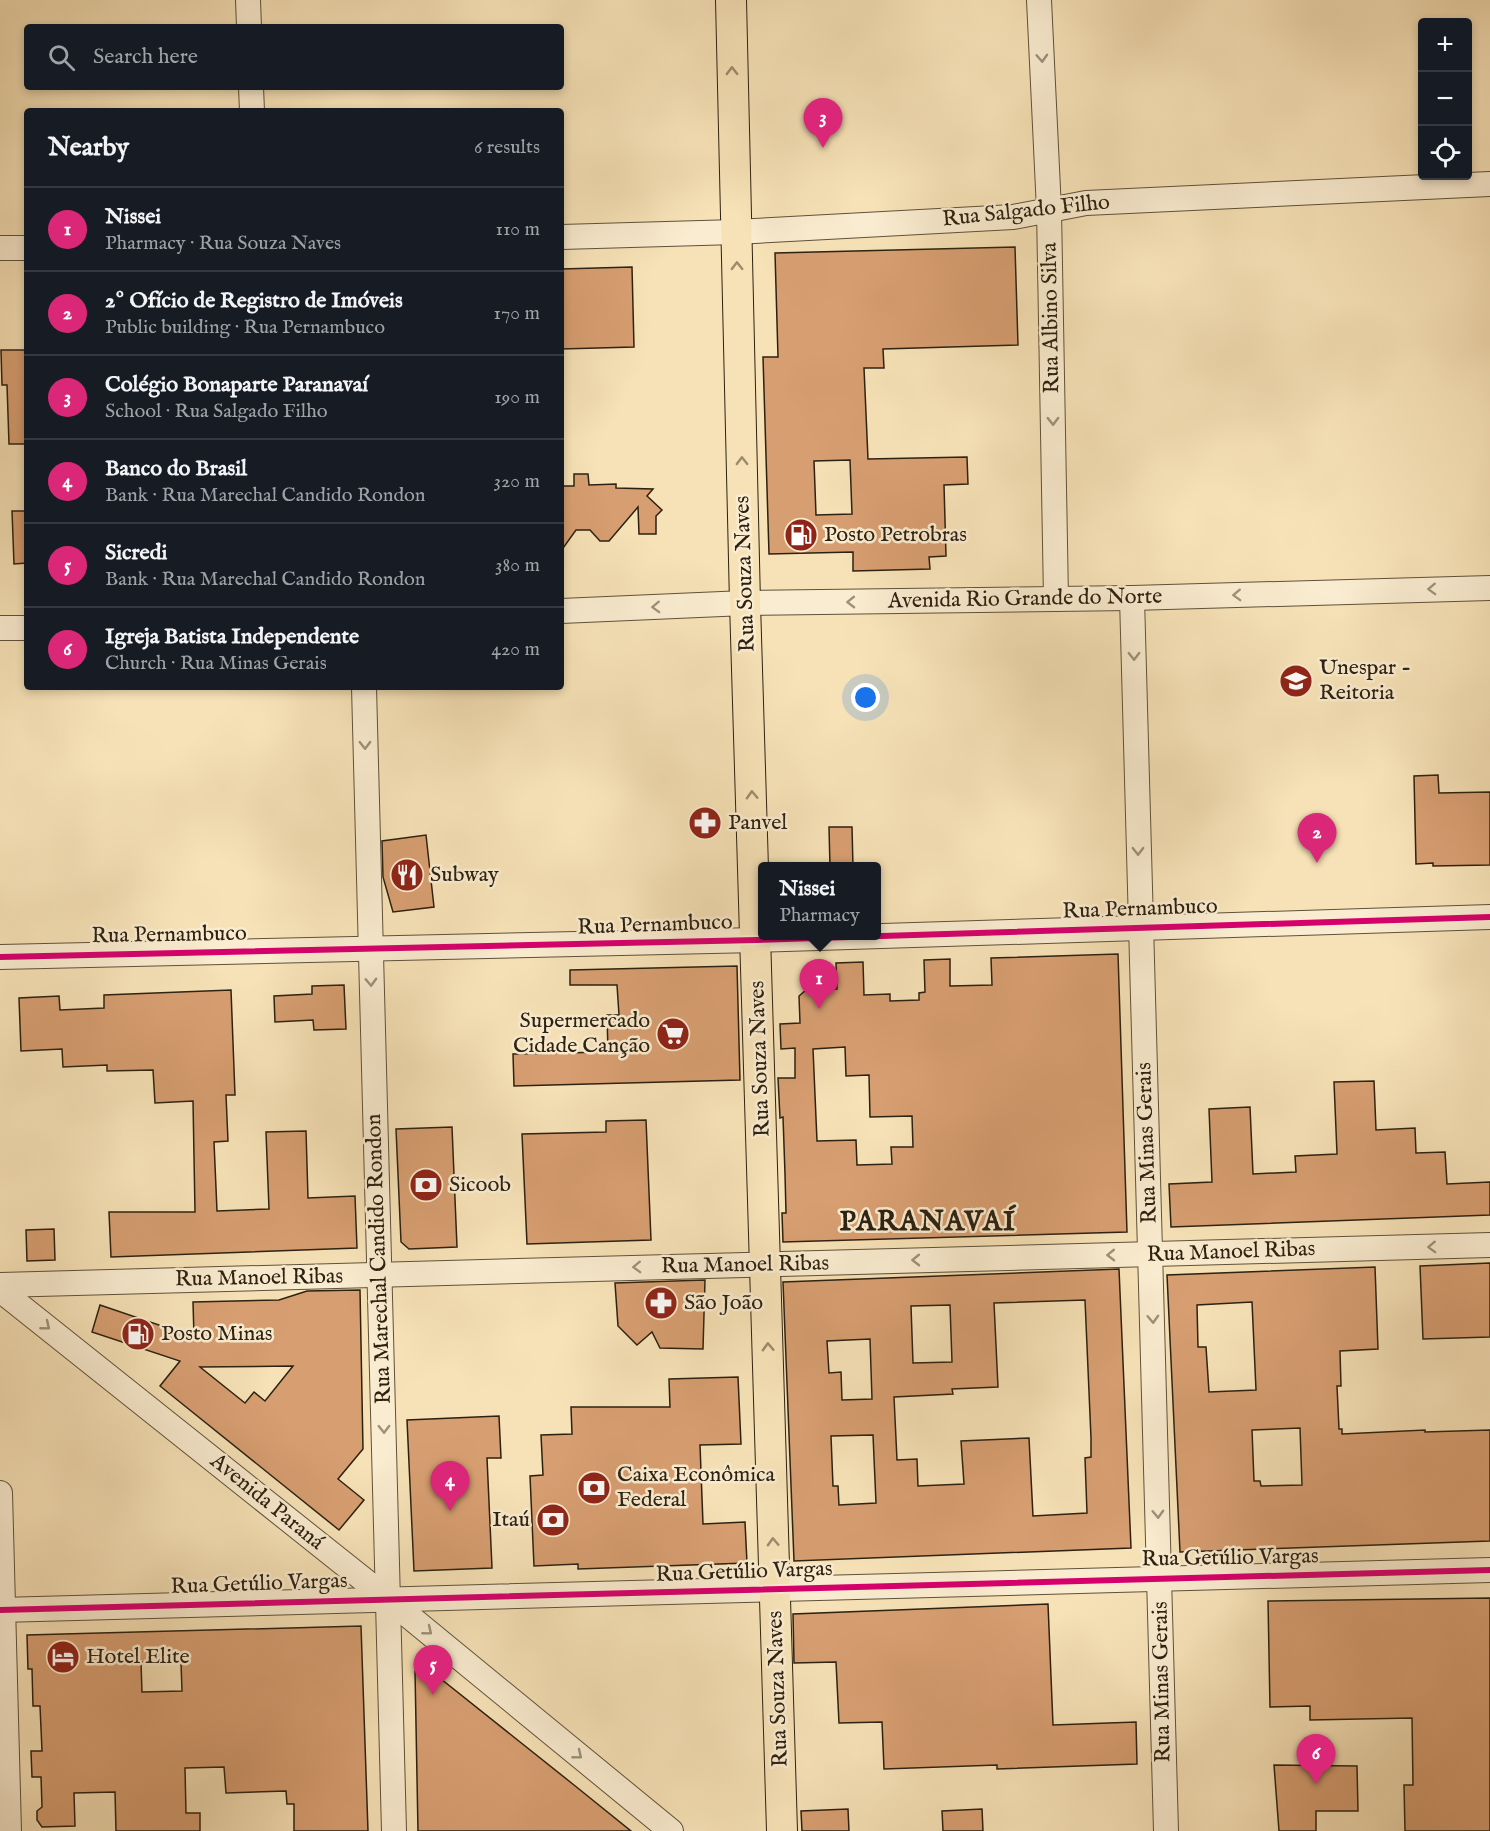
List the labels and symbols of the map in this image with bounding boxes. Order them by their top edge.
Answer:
one-way arrow [1035,54,1048,63]
one-way arrow [726,66,739,75]
pin: 3 [804,98,842,148]
street label: Rua Salgado Filho [941,188,1111,234]
street label: Rua Albino Silva [1036,242,1066,394]
one-way arrow [731,261,743,270]
one-way arrow [1047,417,1059,426]
one-way arrow [736,456,748,465]
street label: Rua Souza Naves [728,495,762,653]
fuel station icon: Posto Petrobras [783,517,819,553]
place label: Posto Petrobras [824,521,967,549]
street label: Avenida Rio Grande do Norte [887,583,1162,615]
one-way arrow [1427,583,1436,596]
one-way arrow [1232,589,1241,601]
one-way arrow [846,596,855,608]
one-way arrow [651,600,660,613]
one-way arrow [1127,652,1140,661]
place label: Unespar - Reitoria [1319,654,1411,707]
school or university icon: Unespar - Reitoria [1278,663,1314,699]
your location [851,683,880,712]
one-way arrow [359,741,371,750]
one-way arrow [746,790,758,799]
pharmacy icon: Panvel [687,805,723,841]
place label: Panvel [728,809,787,837]
pin: 2 [1298,814,1336,863]
one-way arrow [1132,847,1145,856]
restaurant icon: Subway [389,857,425,893]
place label: Subway [430,861,499,889]
street label: Rua Pernambuco [1062,892,1218,926]
street label: Rua Pernambuco [577,908,733,942]
street label: Rua Pernambuco [91,920,247,950]
pin: 1 [800,960,838,1009]
one-way arrow [365,978,377,987]
street label: Rua Souza Naves [743,980,777,1138]
place label: Supermercado Cidade Canção [513,1007,650,1060]
supermarket icon: Supermercado Cidade Canção [655,1016,691,1052]
street label: Rua Minas Gerais [1130,1062,1164,1224]
street label: Rua Marechal Candido Rondon [360,1113,398,1405]
bank icon: Sicoob [408,1167,444,1203]
place label: Sicoob [449,1171,511,1199]
district label: PARANAVAÍ [839,1204,1017,1240]
street label: Rua Manoel Ribas [1146,1235,1316,1269]
one-way arrow [1427,1240,1436,1253]
one-way arrow [1106,1249,1115,1262]
street label: Rua Manoel Ribas [661,1250,829,1280]
one-way arrow [911,1254,920,1267]
one-way arrow [632,1261,641,1274]
street label: Rua Manoel Ribas [175,1263,343,1293]
pharmacy icon: São João [643,1285,679,1321]
place label: São João [684,1289,763,1317]
one-way arrow [1146,1315,1159,1324]
fuel station icon: Posto Minas [120,1316,156,1352]
one-way arrow [39,1319,50,1330]
place label: Posto Minas [161,1320,273,1348]
one-way arrow [762,1342,774,1351]
one-way arrow [378,1425,390,1434]
street label: Avenida Paraná [204,1447,330,1557]
place label: Caixa Econômica Federal [617,1461,775,1514]
pin: 4 [430,1462,470,1511]
bank icon: Caixa Econômica Federal [576,1470,612,1506]
bank icon: Itaú [535,1502,571,1538]
place label: Itaú [492,1506,530,1534]
one-way arrow [1152,1510,1164,1519]
one-way arrow [767,1537,779,1546]
street label: Rua Getúlio Vargas [1141,1542,1319,1574]
street label: Rua Getúlio Vargas [655,1555,833,1589]
street label: Rua Getúlio Vargas [170,1567,348,1601]
street label: Rua Minas Gerais [1147,1601,1177,1763]
street label: Rua Souza Naves [761,1610,795,1768]
one-way arrow [421,1624,432,1635]
hotel icon: Hotel Elite [45,1639,81,1675]
place label: Hotel Elite [86,1643,190,1671]
pin: 5 [414,1646,452,1695]
pin: 6 [1296,1734,1336,1784]
one-way arrow [572,1748,583,1759]

